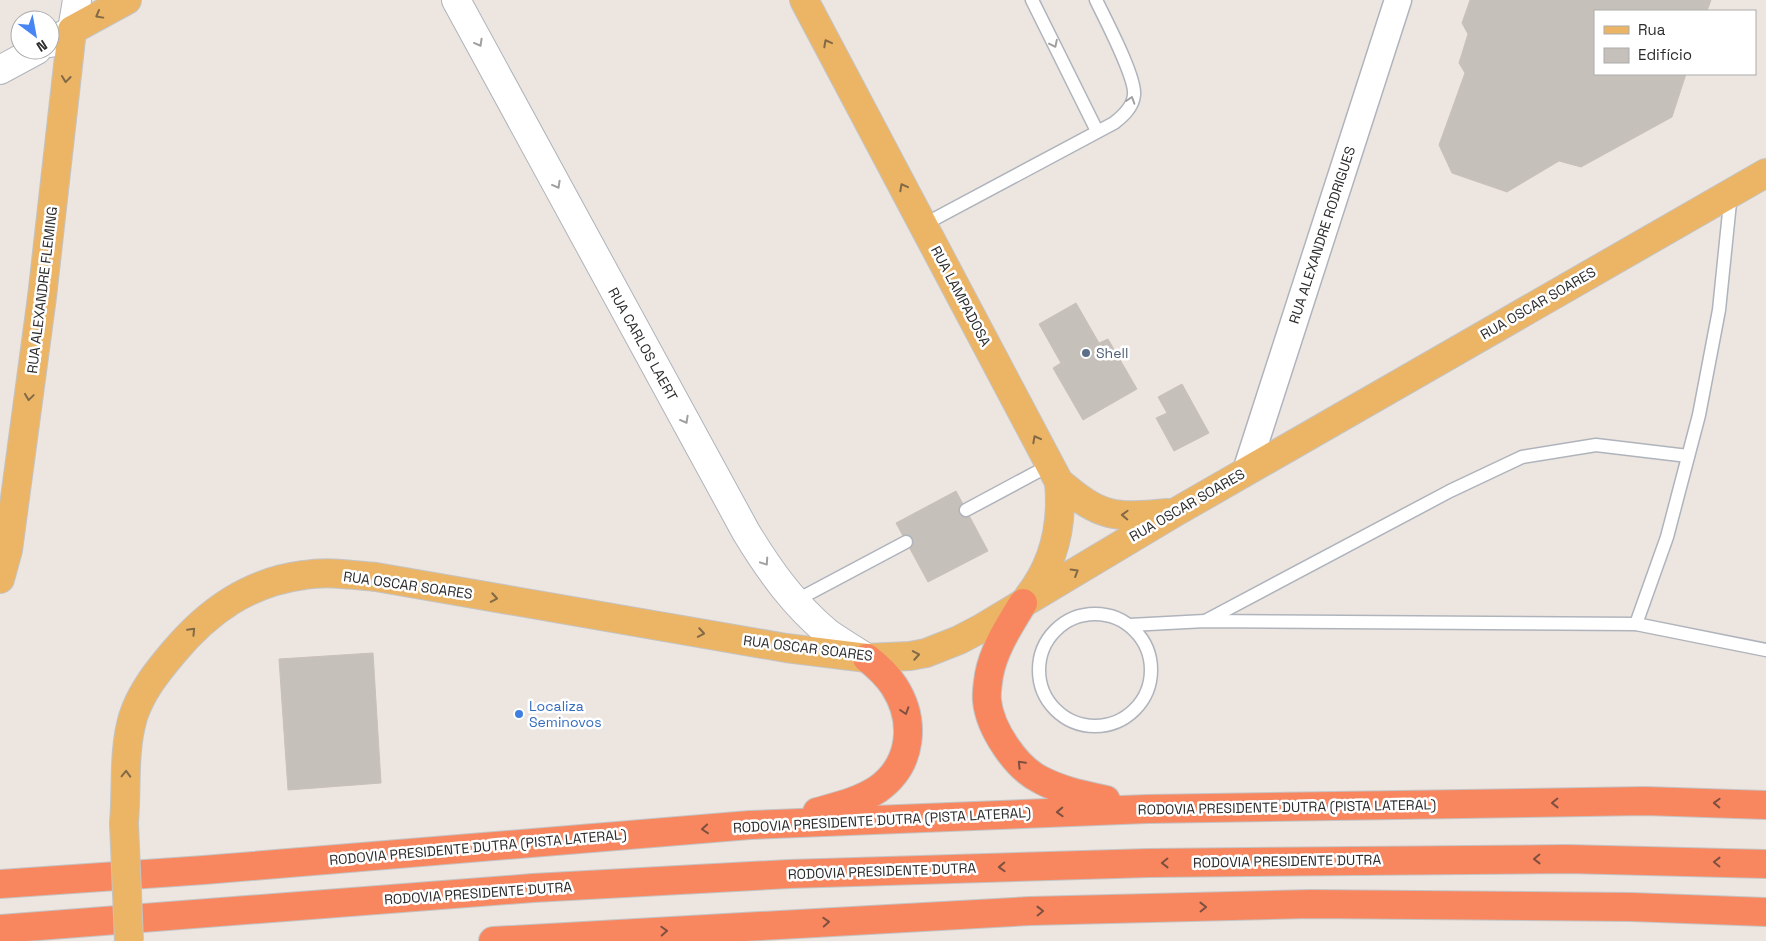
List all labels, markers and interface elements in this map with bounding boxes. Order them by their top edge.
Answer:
one-way arrow [96,9,105,19]
north arrow [10,10,60,60]
legend [1594,10,1756,75]
text: Rua [1638,20,1666,39]
text: N [33,36,51,56]
one-way arrow [473,37,483,46]
one-way arrow [1048,38,1058,47]
one-way arrow [823,39,833,48]
text: Edifício [1638,45,1692,64]
one-way arrow [61,75,72,83]
one-way arrow [1125,96,1135,105]
street label: RUA ALEXANDRE RODRIGUES [1285,144,1359,326]
one-way arrow [551,180,561,189]
one-way arrow [899,183,909,192]
street label: RUA ALEXANDRE FLEMING [23,205,61,375]
street label: RUA LAMPADOSA [927,243,995,349]
street label: RUA OSCAR SOARES [1477,263,1599,343]
street label: RUA CARLOS LAERT [604,284,682,404]
place label: Shell [1096,344,1128,362]
marker: Shell [1080,347,1092,359]
one-way arrow [24,393,35,401]
one-way arrow [679,415,689,424]
one-way arrow [1032,435,1042,444]
street label: RUA OSCAR SOARES [1126,465,1248,545]
one-way arrow [1121,510,1129,521]
one-way arrow [759,556,768,566]
street label: RUA OSCAR SOARES [342,567,474,603]
one-way arrow [1069,569,1078,579]
one-way arrow [490,592,499,602]
one-way arrow [186,628,195,637]
one-way arrow [697,628,706,638]
street label: RUA OSCAR SOARES [742,631,874,665]
one-way arrow [911,650,920,660]
place label: Localiza Seminovos [529,697,602,731]
one-way arrow [899,706,909,714]
marker: Localiza Seminovos [513,708,525,720]
one-way arrow [1018,761,1027,770]
one-way arrow [120,770,131,778]
street label: RODOVIA PRESIDENTE DUTRA (PISTA LATERAL) [1138,795,1436,819]
one-way arrow [1551,797,1559,808]
one-way arrow [1713,798,1721,808]
street label: RODOVIA PRESIDENTE DUTRA (PISTA LATERAL) [732,803,1032,837]
one-way arrow [1056,807,1064,818]
one-way arrow [701,823,709,834]
street label: RODOVIA PRESIDENTE DUTRA (PISTA LATERAL) [329,825,627,869]
street label: RODOVIA PRESIDENTE DUTRA [1193,850,1382,872]
one-way arrow [1533,854,1541,864]
one-way arrow [1161,857,1169,868]
one-way arrow [1713,857,1721,868]
street label: RODOVIA PRESIDENTE DUTRA [788,859,977,883]
one-way arrow [998,862,1006,873]
street label: RODOVIA PRESIDENTE DUTRA [383,877,573,909]
one-way arrow [1200,902,1207,912]
one-way arrow [1037,905,1045,916]
one-way arrow [822,917,830,928]
one-way arrow [660,926,668,937]

